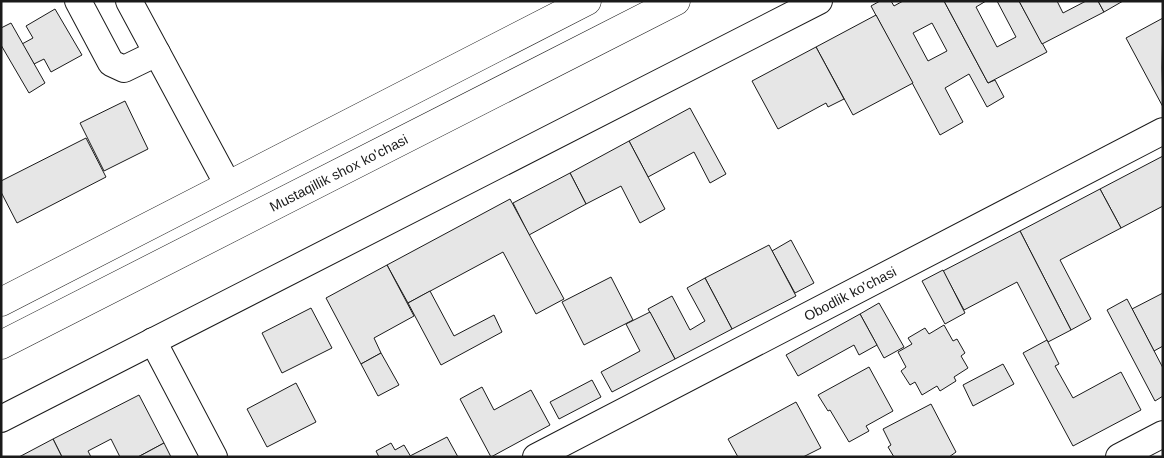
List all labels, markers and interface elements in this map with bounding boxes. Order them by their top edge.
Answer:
street label: Mustaqillik shox ko'chasi [267,131,410,215]
street label: Obodlik ko'chasi [801,263,899,324]

